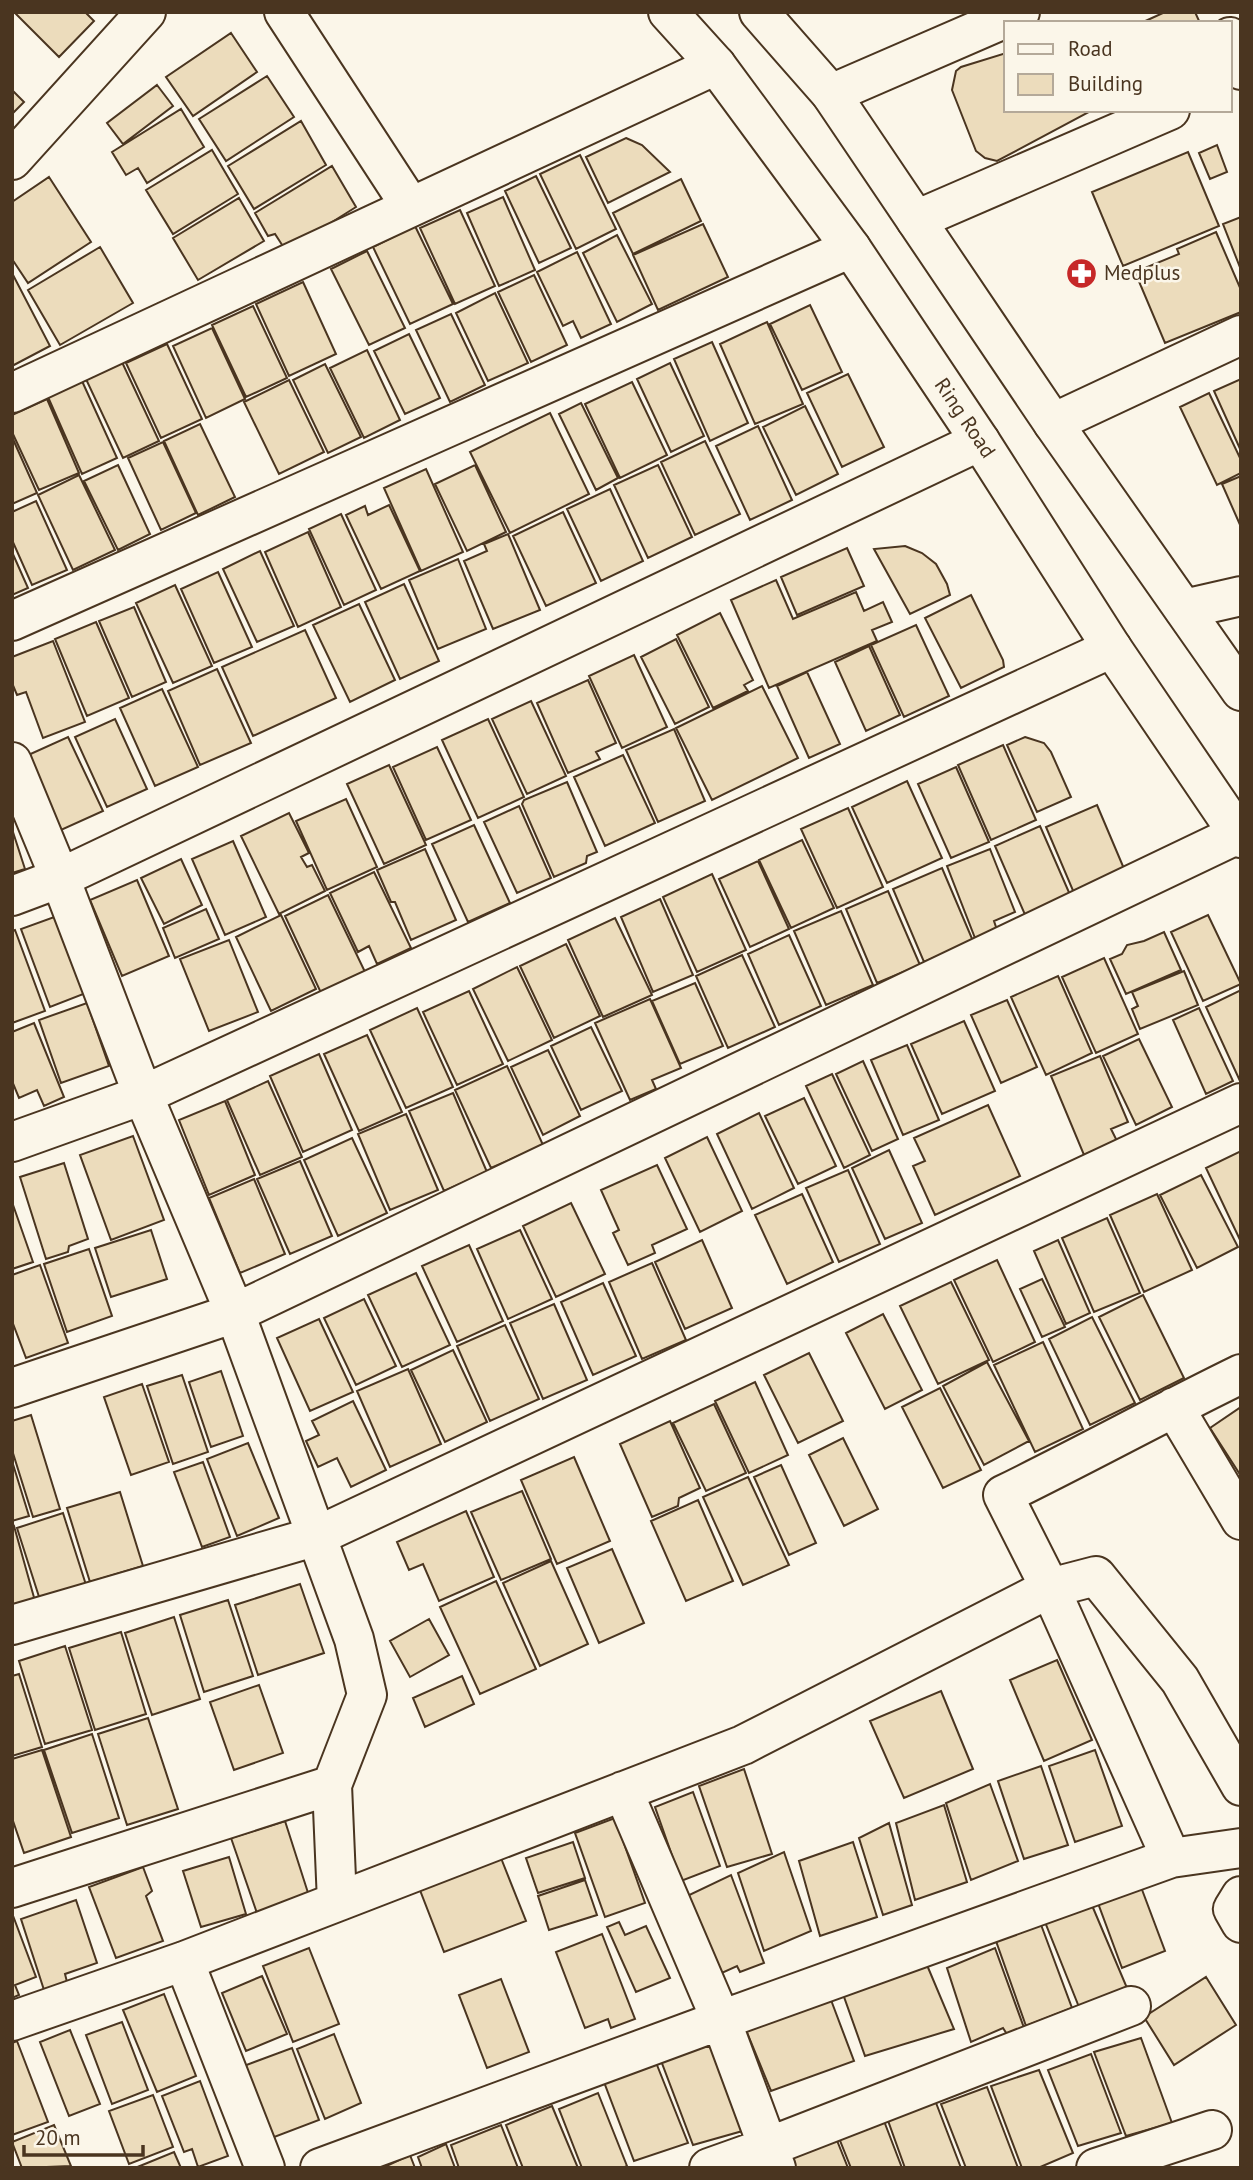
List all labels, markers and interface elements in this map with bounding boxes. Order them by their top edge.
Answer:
legend [1004,21,1232,112]
text: Road [1068,35,1112,62]
text: Building [1068,70,1143,97]
pharmacy icon: Medplus [1064,256,1098,290]
place label: Medplus [1104,259,1180,286]
street label: Ring Road [929,372,1002,463]
scale bar [24,2114,144,2158]
text: 20 m [35,2124,81,2151]

